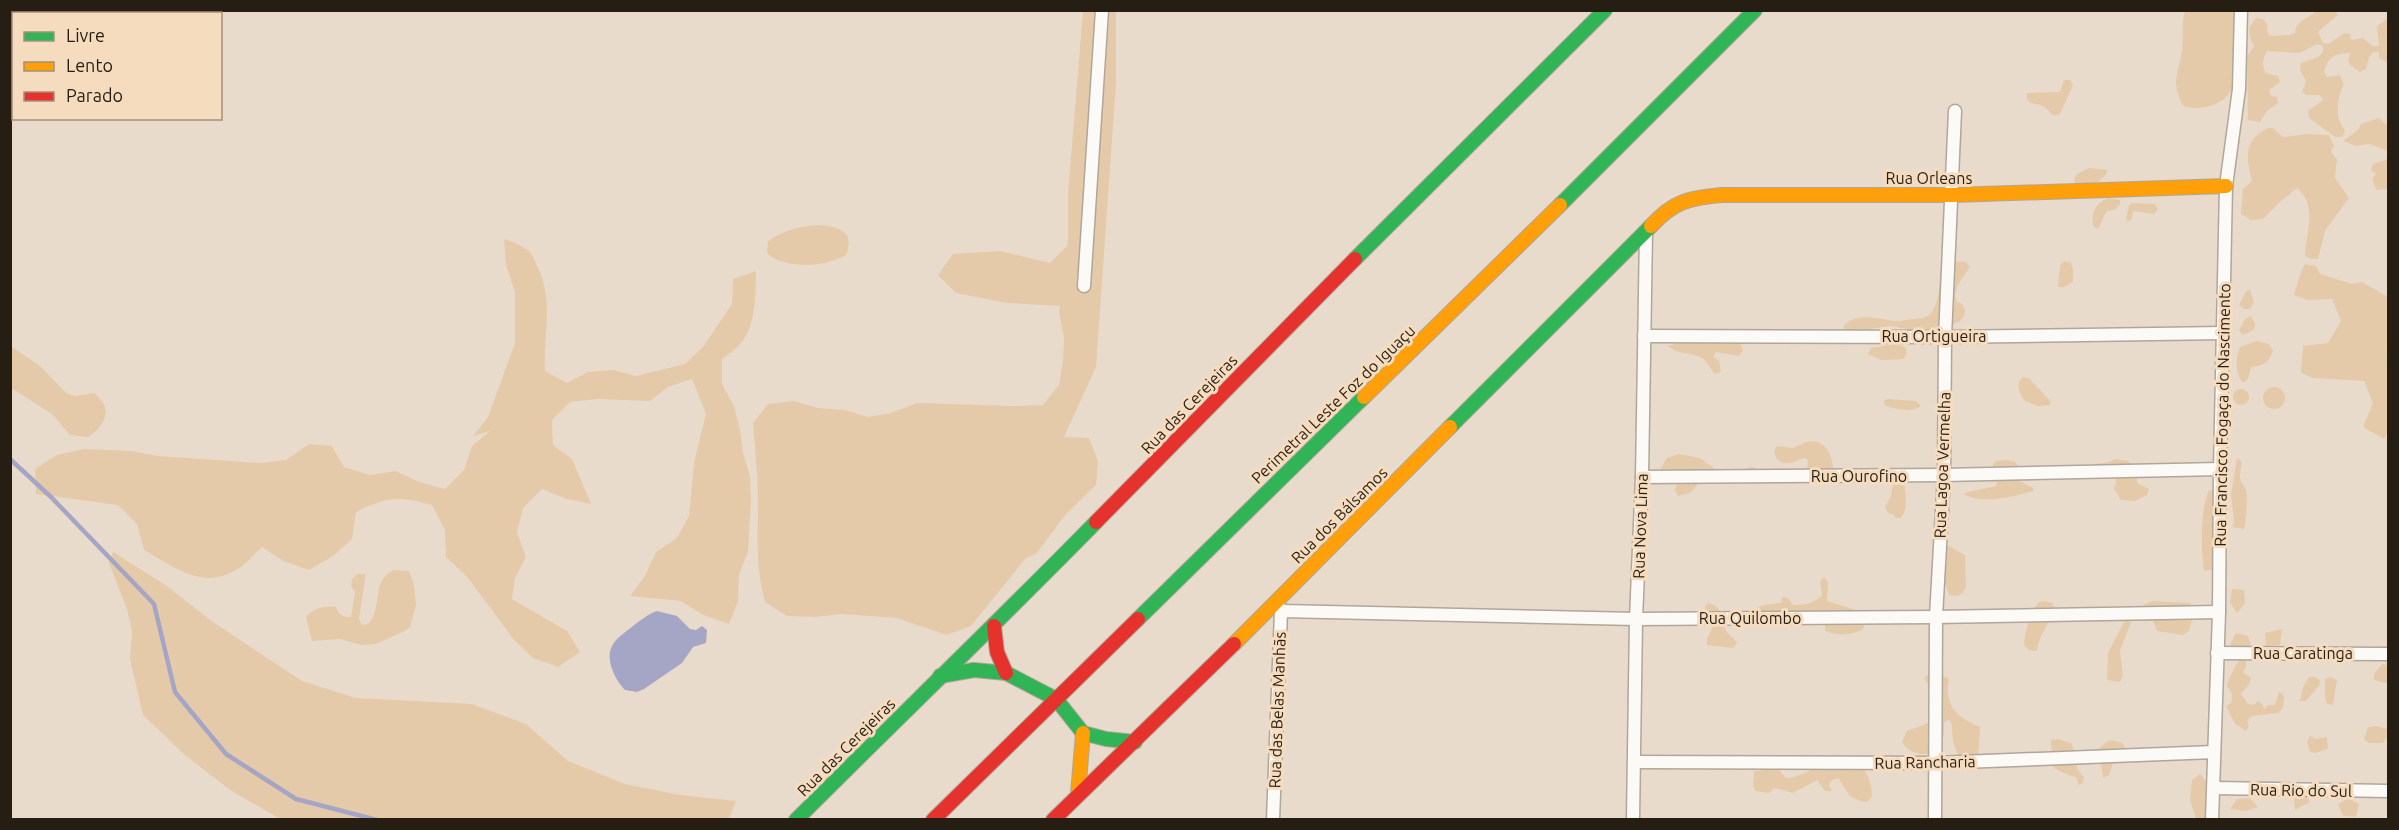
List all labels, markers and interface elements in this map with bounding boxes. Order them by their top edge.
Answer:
legend [12,12,222,120]
text: Livre [66,25,105,45]
text: Lento [66,55,113,75]
text: Parado [66,85,123,105]
street label: Rua Orleans [1886,169,1972,187]
street label: Rua Francisco Fogaça do Nascimento [2211,283,2233,547]
street label: Perimetral Leste Foz do Iguaçu [1248,321,1418,487]
street label: Rua Ortigueira [1882,327,1986,345]
street label: Rua das Cerejeiras [1137,351,1241,457]
street label: Rua Lagoa Vermelha [1930,391,1954,539]
street label: Rua dos Bálsamos [1287,463,1391,567]
street label: Rua Ourofino [1811,467,1907,485]
street label: Rua Nova Lima [1629,473,1651,579]
street label: Rua Quilombo [1699,609,1801,627]
street label: Rua das Belas Manhãs [1265,631,1289,789]
street label: Rua Caratinga [2253,644,2353,662]
street label: Rua das Cerejeiras [793,694,899,800]
street label: Rua Rancharia [1874,752,1976,772]
street label: Rua Rio do Sul [2250,780,2352,800]

